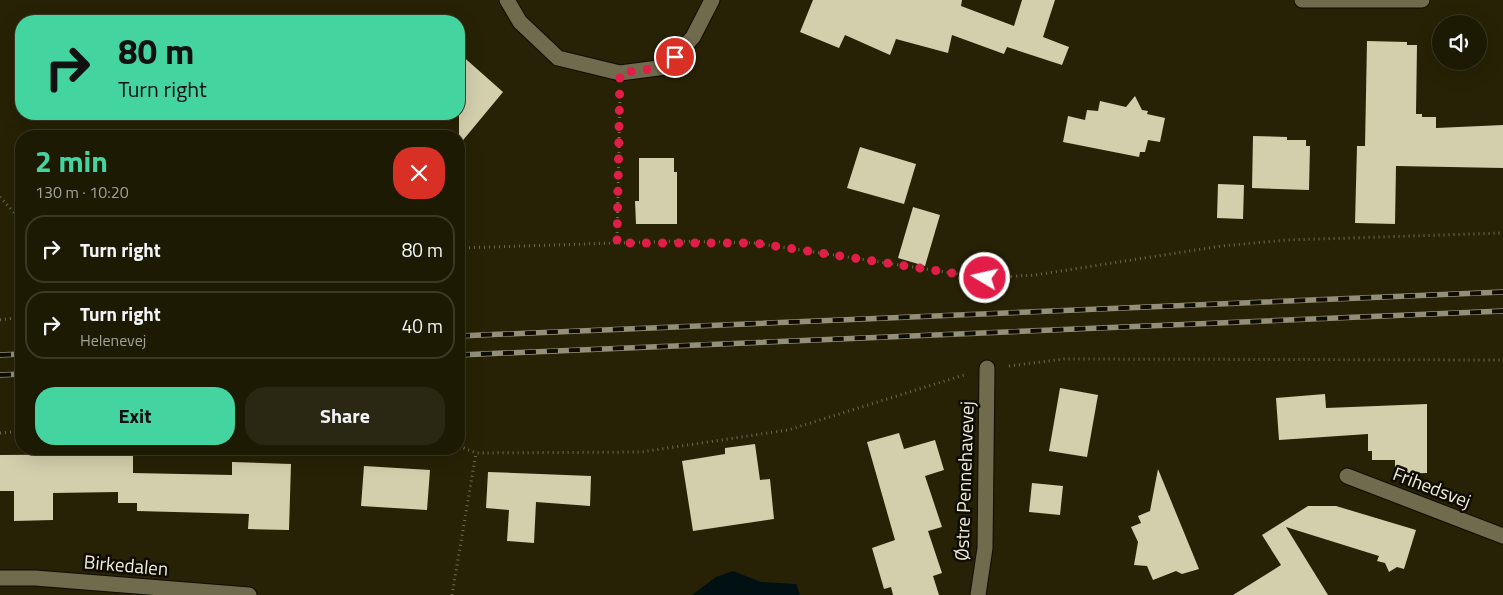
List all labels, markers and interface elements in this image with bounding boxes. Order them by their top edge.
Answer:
map controls [1432,15,1487,70]
button: sound [1432,15,1487,70]
text: 80 m [118,24,194,78]
icon: right [35,35,100,100]
pin [654,36,696,78]
icon: arrive [661,43,689,71]
text: Turn right [118,72,207,106]
text: 2 min [35,138,108,184]
button: close [393,147,445,199]
text: 130 m · 10:20 [35,180,129,204]
icon: right [37,235,65,263]
text: Turn right [80,235,161,264]
text: 80 m [402,235,443,264]
position arrow [958,251,1010,303]
text: Turn right [80,299,161,328]
icon: right [37,311,65,339]
text: 40 m [402,311,443,340]
text: Helenevej [80,328,146,352]
button: Exit [35,387,235,445]
button: Share [245,387,445,445]
street label: Østre Pennehavevej [946,401,981,561]
street label: Frihedsvej [1389,458,1475,515]
street label: Birkedalen [83,546,169,583]

